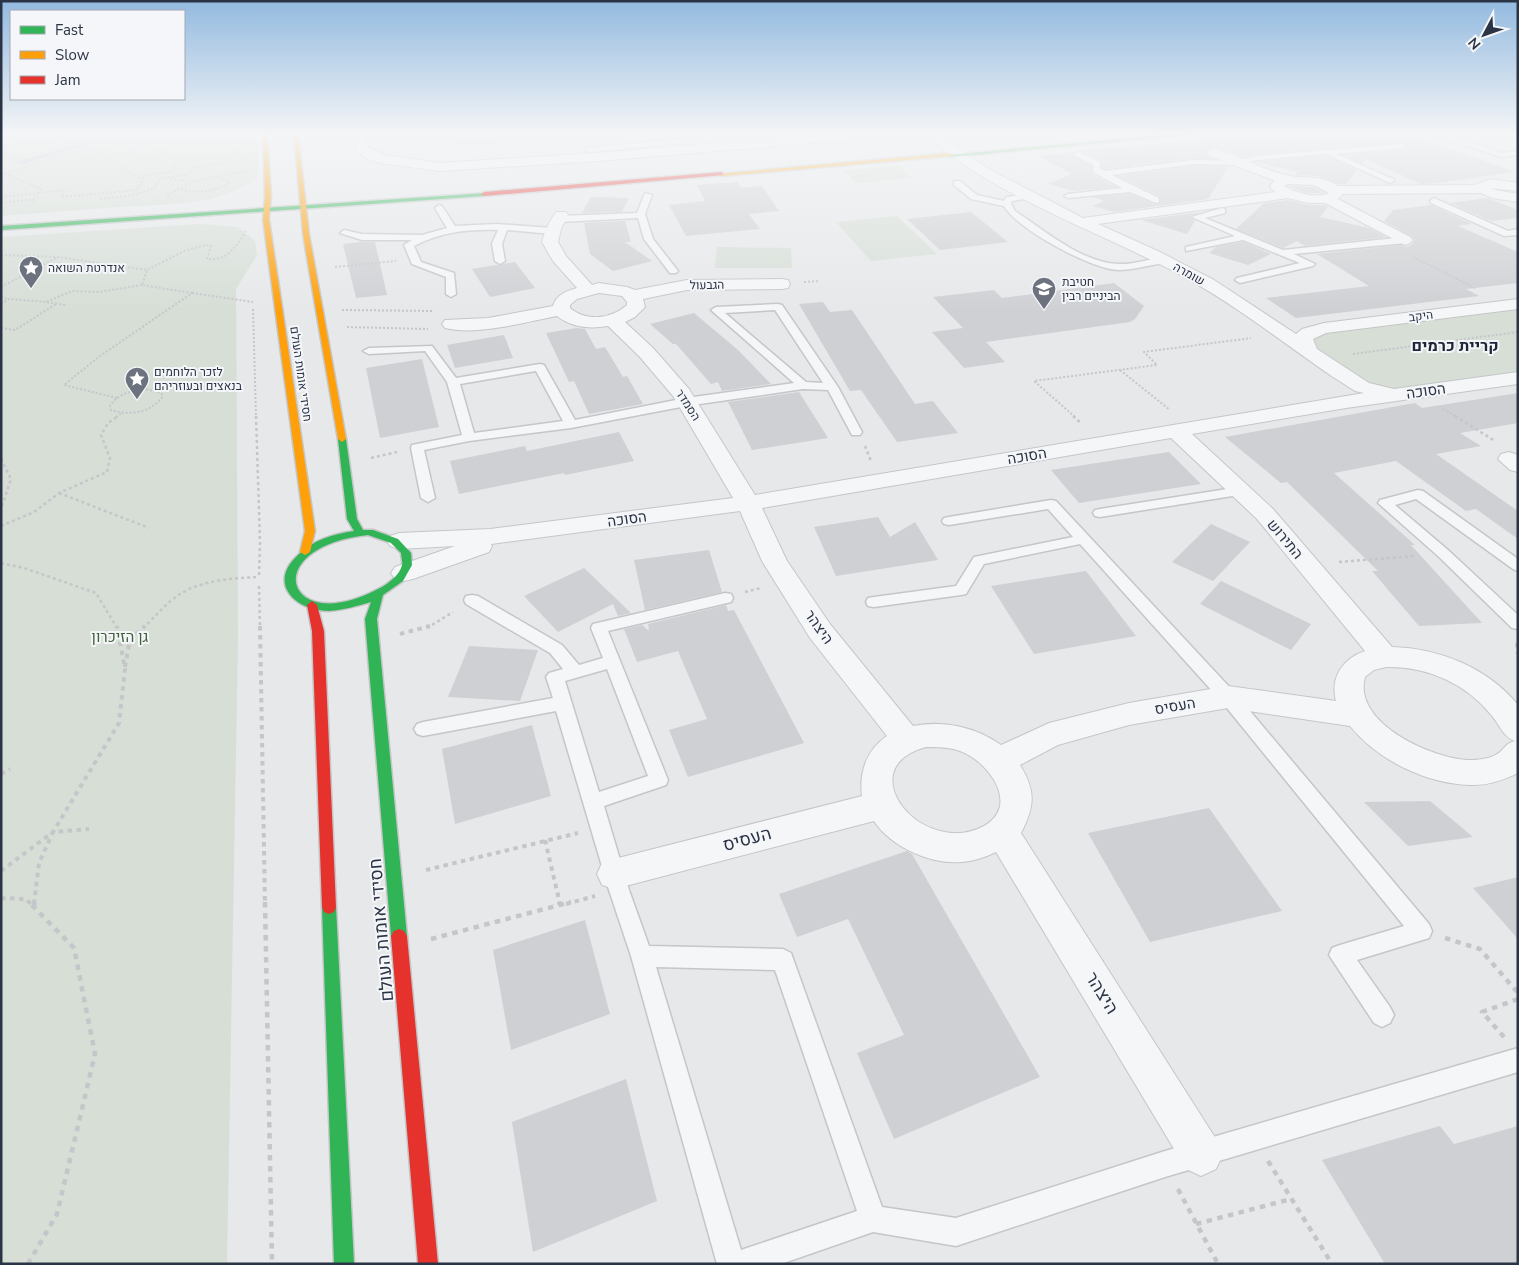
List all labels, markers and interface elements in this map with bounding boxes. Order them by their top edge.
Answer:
legend [10,10,185,100]
north arrow [1459,10,1509,60]
text: Fast [55,20,84,40]
text: N [1464,33,1485,53]
text: Slow [55,45,90,65]
text: Jam [54,70,81,90]
place icon: אנדרטת השואה [18,255,44,289]
street label: שומרה [1170,259,1208,289]
place label: אנדרטת השואה [48,260,125,276]
place label: חטיבת הביניים רבין [1062,274,1121,304]
school or university icon: חטיבת הביניים רבין [1031,276,1057,310]
street label: הגבעול [690,277,724,293]
street label: היקב [1408,307,1434,325]
street label: חסידי אומות העולם [286,325,316,423]
district label: קריית כרמים [1411,335,1499,357]
place label: לזכר הלוחמים בנאצים ובעוזריהם [154,364,243,394]
place icon: לזכר הלוחמים בנאצים ובעוזריהם [124,366,150,400]
street label: הסוכה [1405,378,1447,404]
street label: הסמדר [672,386,704,424]
street label: הסוכה [1006,443,1048,469]
street label: הסוכה [606,506,648,532]
street label: התירוש [1262,515,1308,563]
street label: היצהר [800,606,838,648]
park label: גן הזיכרון [92,627,149,647]
street label: העסיס [1153,693,1197,719]
street label: העסיס [720,821,774,857]
street label: חסידי אומות העולם [363,857,399,1003]
street label: היצהר [1080,967,1124,1019]

